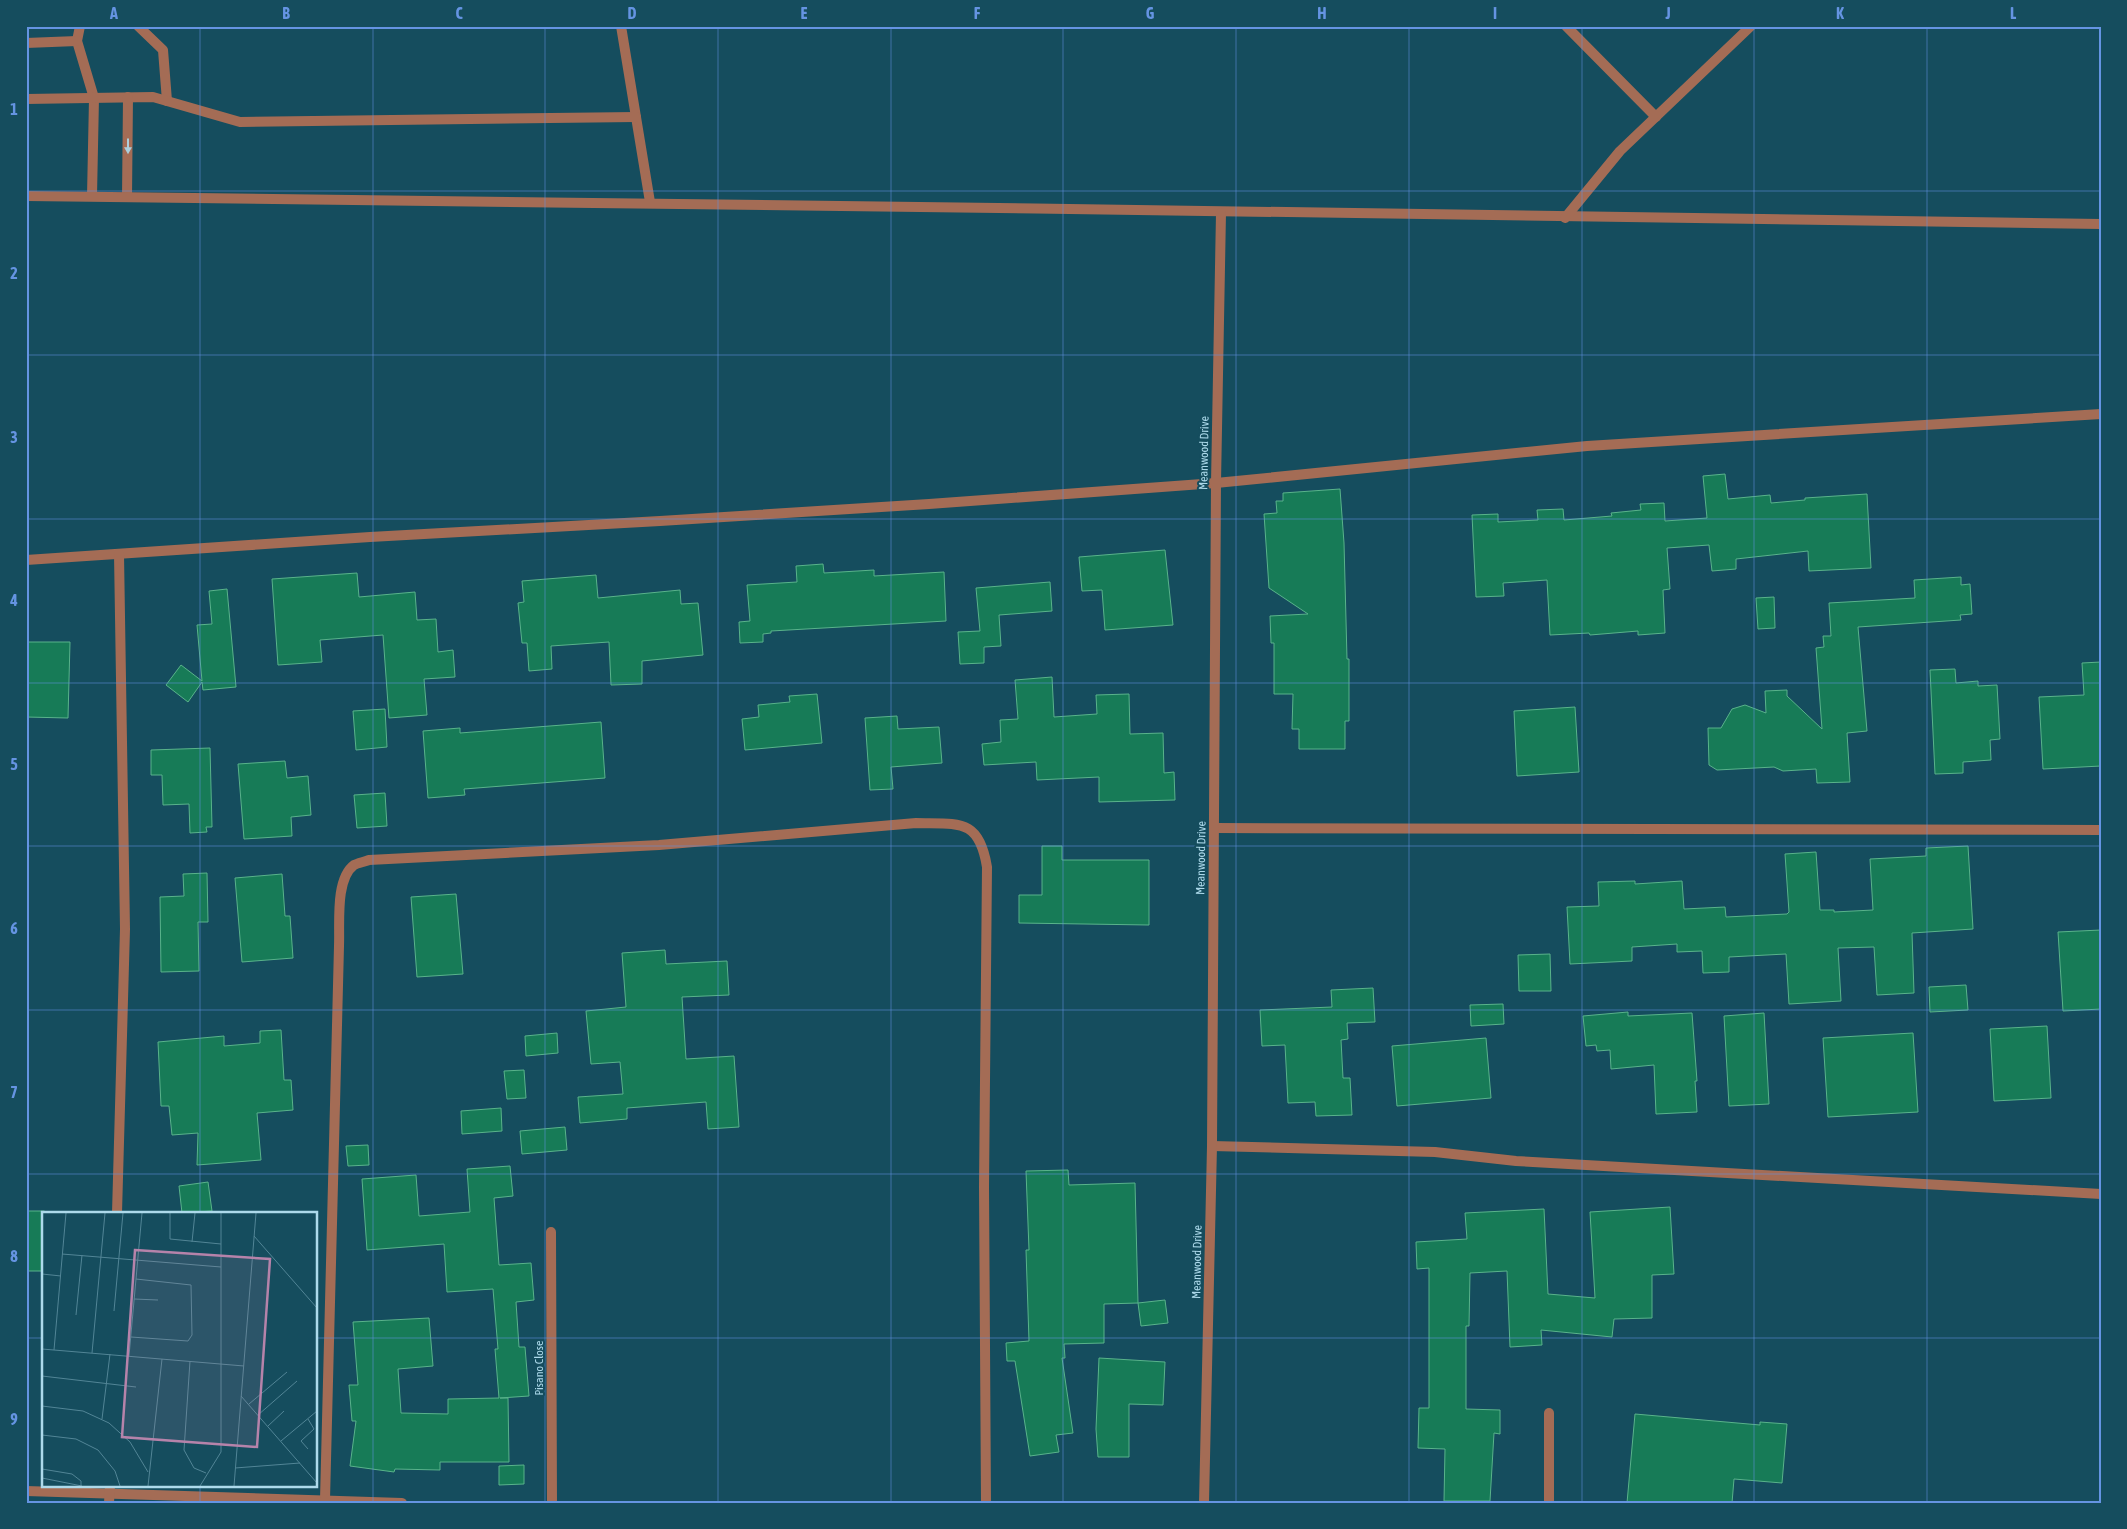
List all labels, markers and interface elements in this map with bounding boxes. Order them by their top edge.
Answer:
text: A [109,4,118,22]
text: B [282,4,290,22]
text: C [455,4,463,22]
text: D [628,4,637,22]
text: E [801,4,808,22]
text: F [974,4,981,22]
text: G [1146,4,1155,22]
text: H [1317,4,1327,22]
text: I [1493,4,1497,22]
text: J [1664,4,1671,22]
text: K [1836,4,1844,22]
text: L [2010,4,2017,22]
text: 1 [10,100,18,118]
one-way arrow [124,138,132,154]
text: 2 [10,264,18,282]
street label: Meanwood Drive [1196,416,1212,490]
text: 3 [10,428,18,446]
text: 4 [9,591,18,609]
text: 5 [10,755,18,773]
street label: Meanwood Drive [1193,821,1209,895]
text: 6 [10,919,18,937]
text: 7 [10,1083,18,1101]
inset map [42,1212,318,1486]
street label: Meanwood Drive [1189,1225,1205,1299]
text: 8 [10,1247,18,1265]
street label: Pisano Close [532,1340,546,1396]
text: 9 [10,1410,18,1428]

